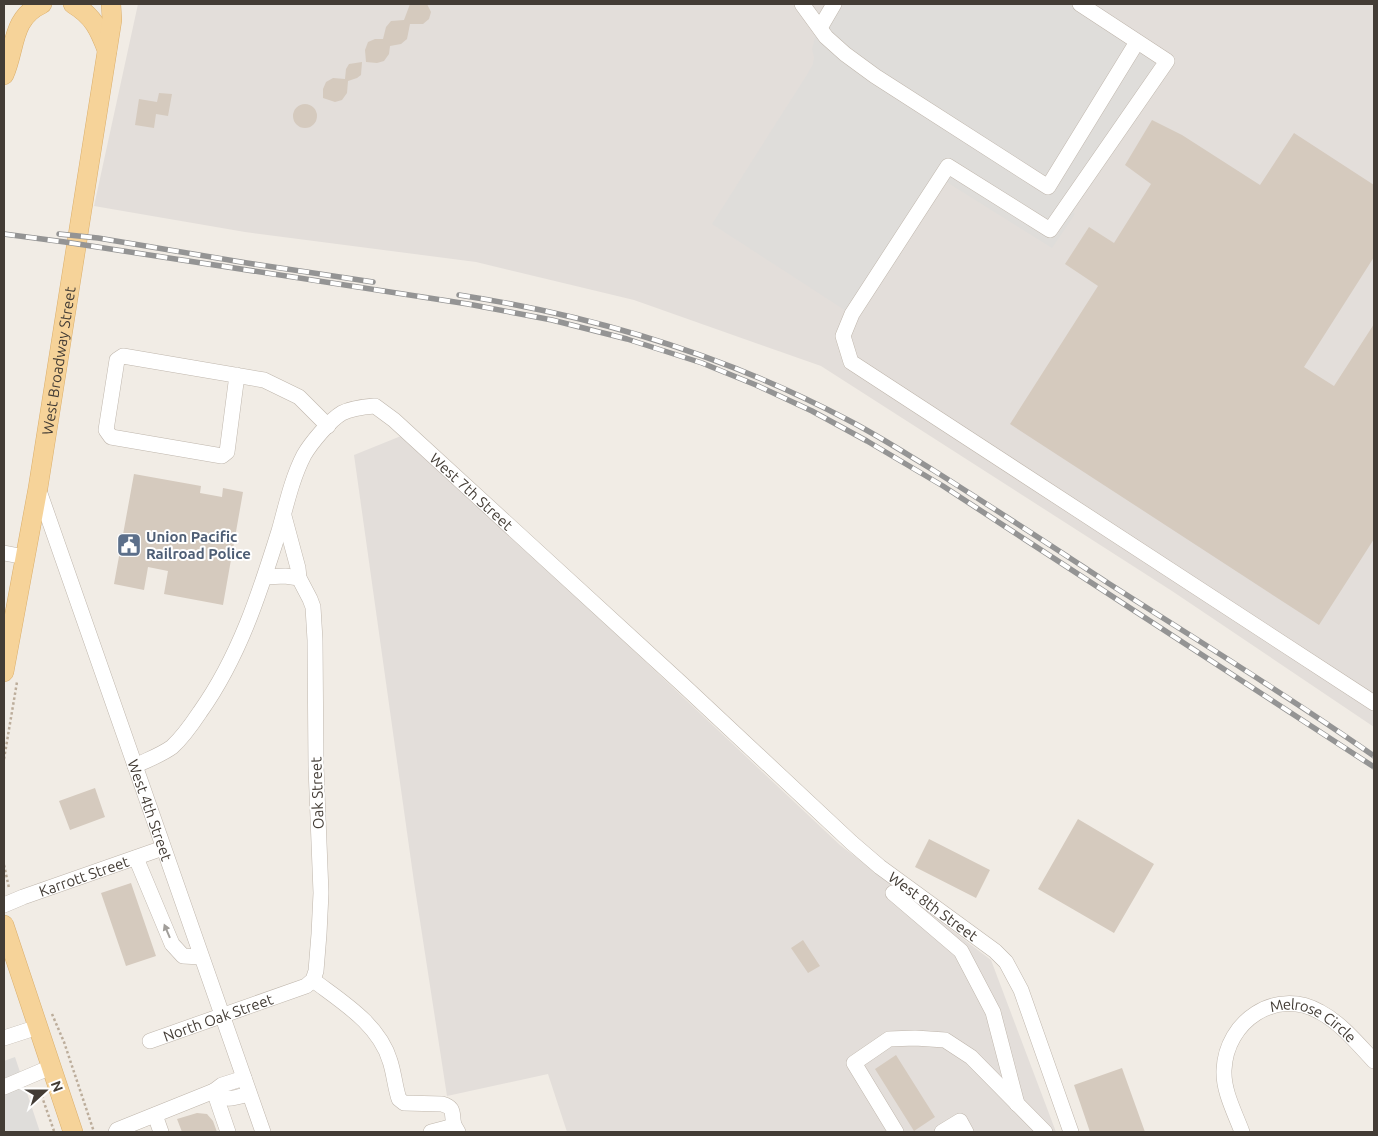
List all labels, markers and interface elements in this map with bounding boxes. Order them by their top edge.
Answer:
street label: West Broadway Street [38,285,78,436]
street label: West 7th Street [427,449,517,533]
place label: Union Pacific Railroad Police [146,528,251,562]
public building icon: Union Pacific Railroad Police [116,532,142,558]
street label: West 4th Street [125,757,176,863]
street label: Oak Street [307,757,327,829]
street label: Karrott Street [37,852,131,899]
street label: West 8th Street [885,868,981,944]
one-way arrow [162,924,170,938]
street label: North Oak Street [161,990,275,1044]
street label: Melrose Circle [1268,995,1360,1045]
north arrow [20,1066,70,1116]
text: N [48,1079,66,1094]

